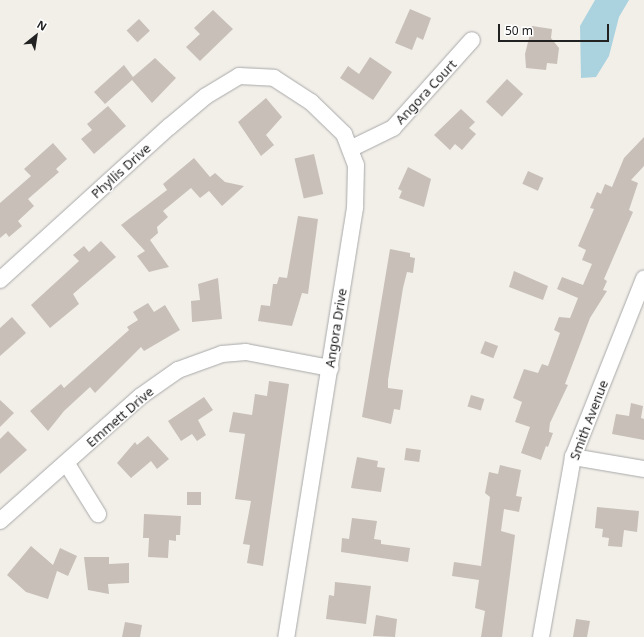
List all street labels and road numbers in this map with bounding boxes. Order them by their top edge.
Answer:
street label: Angora Court [392,57,460,127]
street label: Phyllis Drive [88,140,154,202]
street label: Angora Drive [322,287,350,369]
street label: Smith Avenue [567,378,611,462]
street label: Emmett Drive [83,384,157,450]

